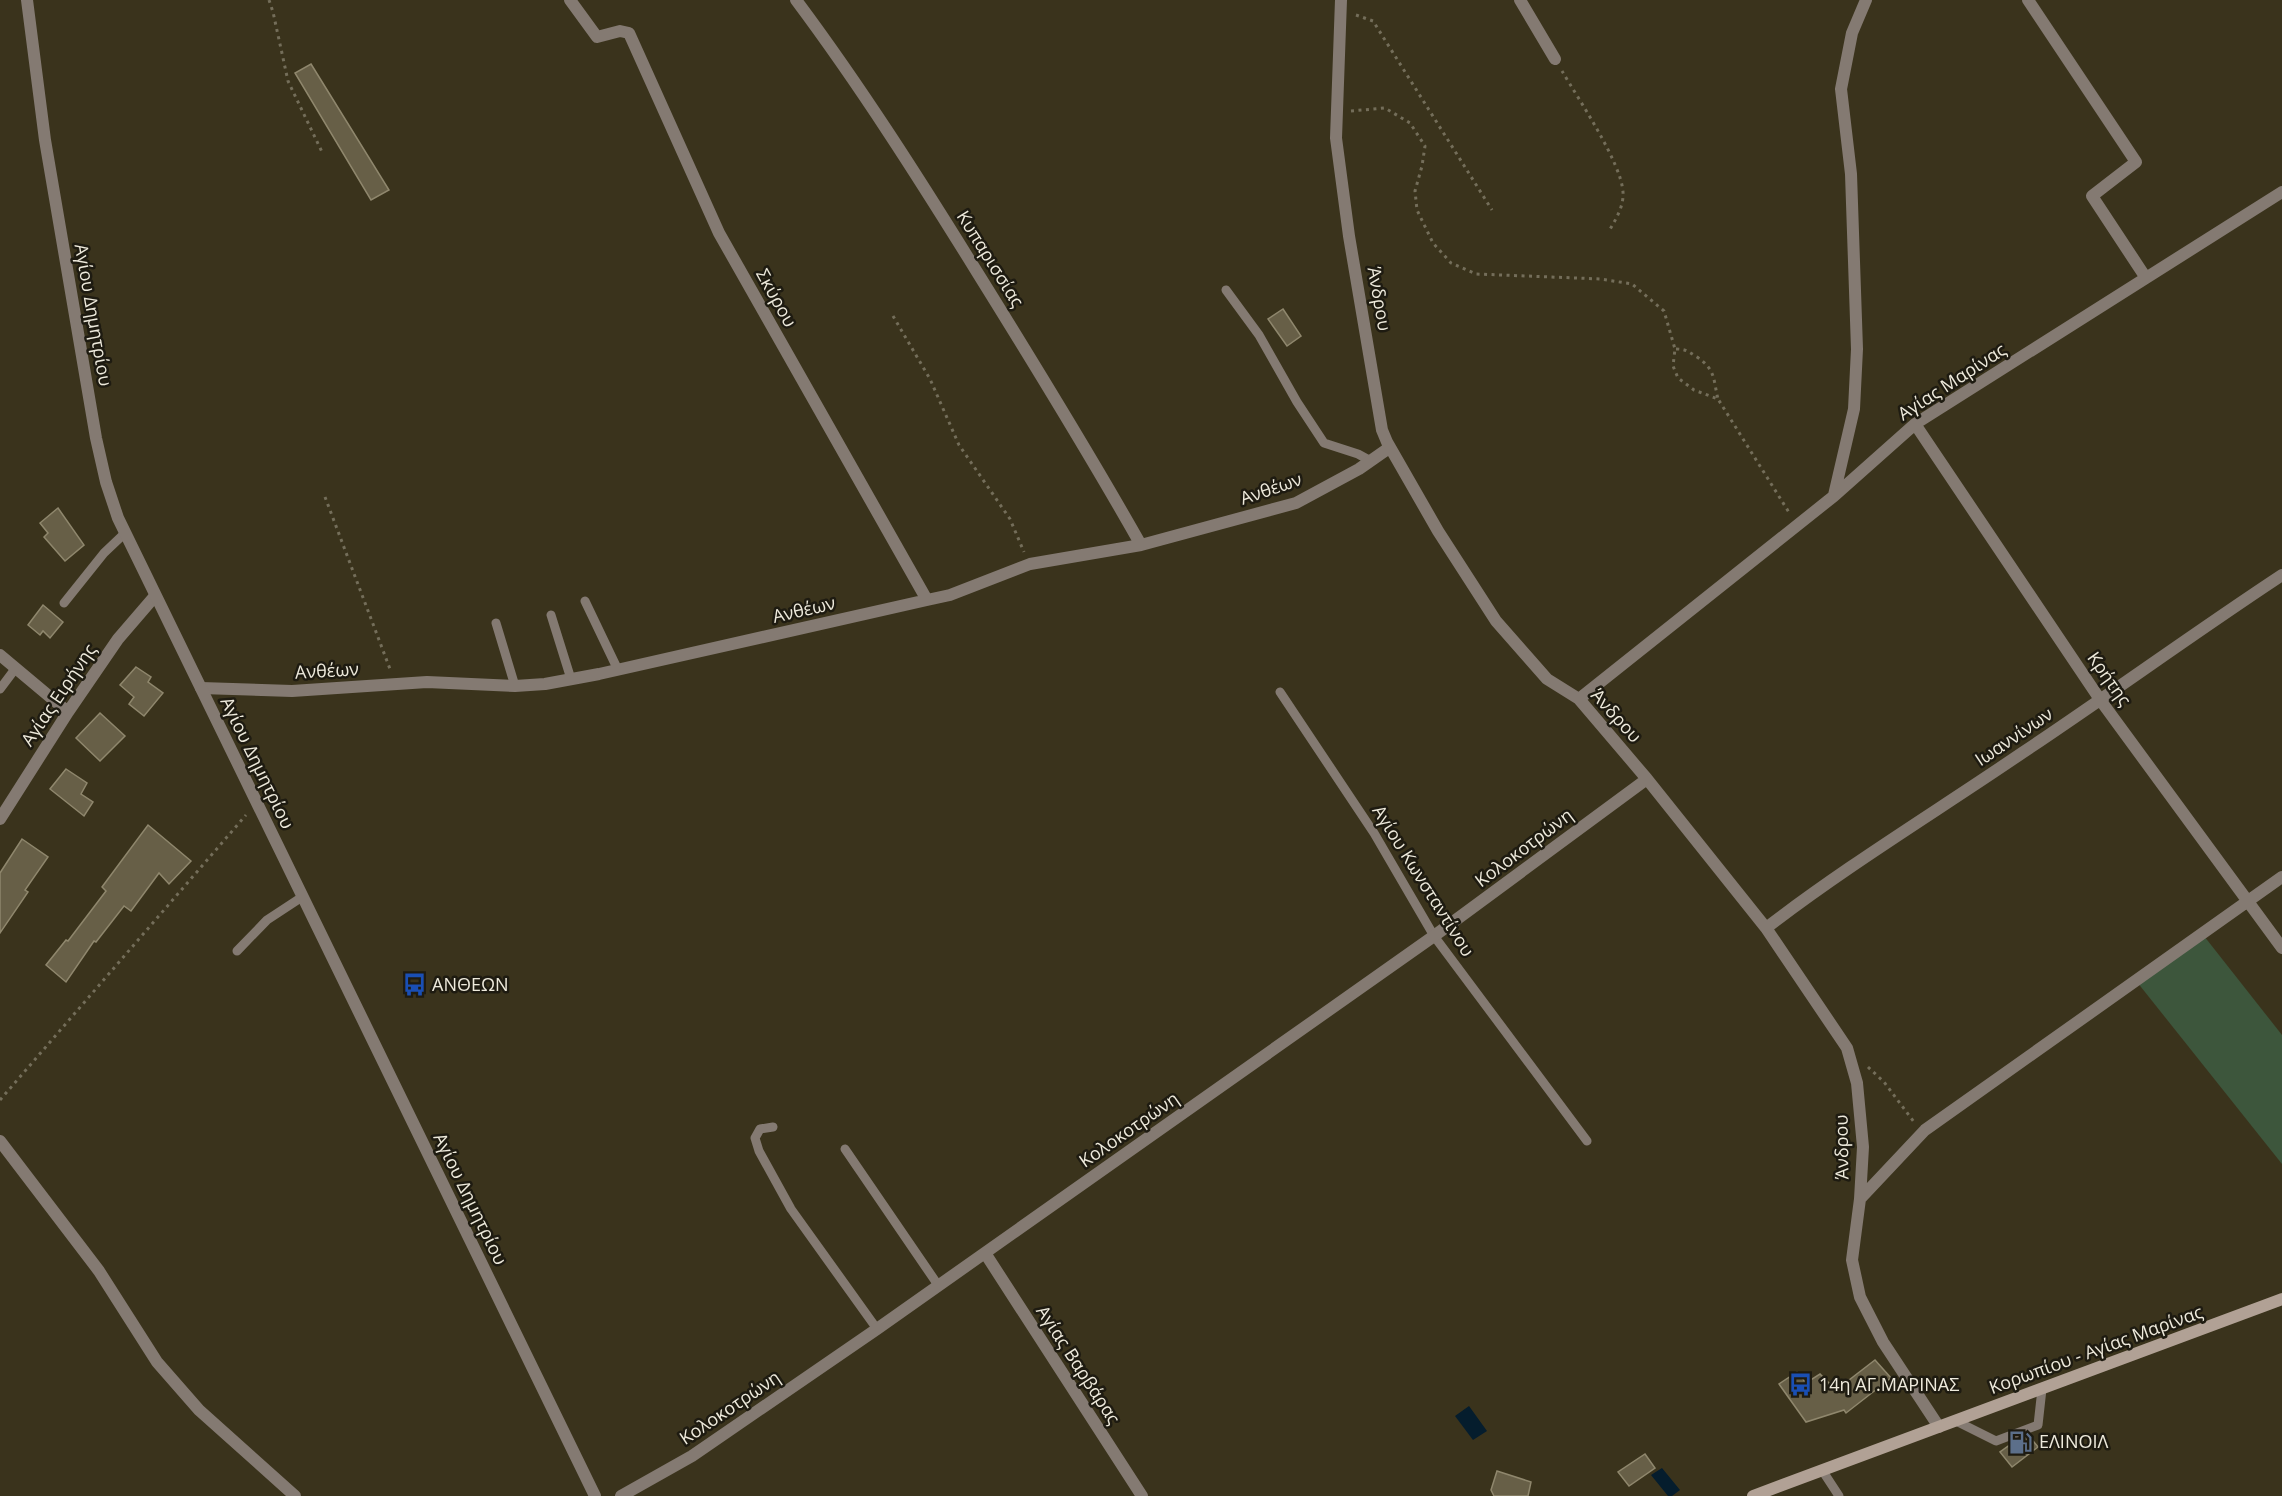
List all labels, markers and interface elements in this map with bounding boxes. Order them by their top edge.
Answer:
street label: Κυπαρισσίας [952,206,1030,312]
street label: Αγίου Δημητρίου [70,242,118,388]
street label: Σκύρου [751,264,803,331]
street label: Άνδρου [1363,265,1397,333]
street label: Αγίας Μαρίνας [1893,337,2010,425]
street label: Ανθέων [1236,466,1305,510]
street label: Ανθέων [770,590,838,628]
street label: Αγίας Ειρήνης [15,638,101,750]
street label: Κρήτης [2082,647,2137,711]
street label: Ανθέων [294,656,360,684]
street label: Άνδρου [1586,683,1647,747]
street label: Αγίου Δημητρίου [216,693,300,833]
street label: Ιωαννίνων [1970,701,2057,771]
street label: Αγίου Κωνσταντίνου [1367,800,1480,961]
street label: Κολοκοτρώνη [1470,803,1577,892]
bus stop icon: ΑΝΘΕΩΝ [401,972,427,998]
place label: ΑΝΘΕΩΝ [432,972,509,996]
street label: Κολοκοτρώνη [1074,1086,1183,1172]
street label: Άνδρου [1828,1115,1854,1179]
street label: Αγίου Δημητρίου [429,1129,513,1269]
street label: Κορωπίου - Αγίας Μαρίνας [1985,1299,2206,1399]
street label: Αγίας Βαρβάρας [1031,1300,1126,1429]
street label: Κολοκοτρώνη [674,1365,785,1450]
bus stop icon: 14η ΑΓ.ΜΑΡΙΝΑΣ [1788,1372,1814,1398]
place label: 14η ΑΓ.ΜΑΡΙΝΑΣ [1819,1372,1959,1396]
fuel station icon: ΕΛΙΝΟΙΛ [2008,1429,2034,1455]
place label: ΕΛΙΝΟΙΛ [2039,1429,2108,1453]

